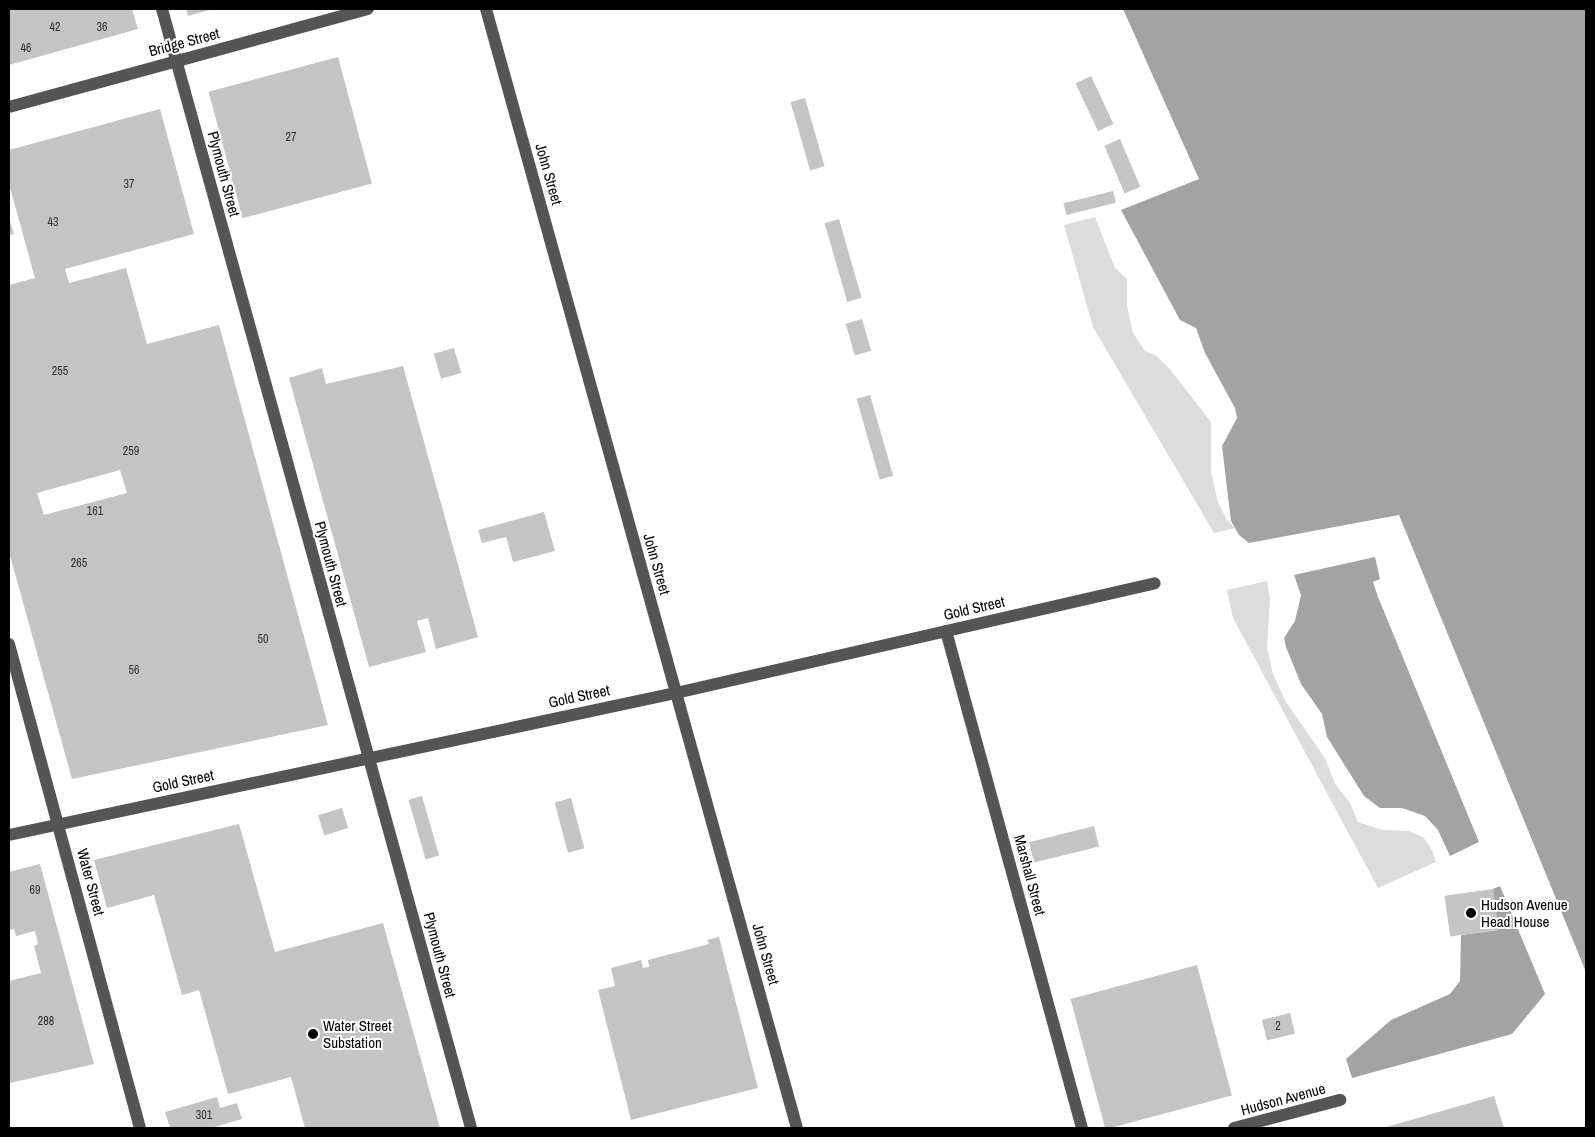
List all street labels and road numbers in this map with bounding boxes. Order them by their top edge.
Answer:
street label: Bridge Street [147,24,221,60]
street label: Plymouth Street [204,129,244,219]
street label: John Street [532,141,566,207]
street label: Plymouth Street [311,519,351,609]
street label: John Street [640,531,674,597]
street label: Gold Street [942,592,1006,624]
street label: Gold Street [547,681,611,711]
street label: Gold Street [151,766,215,796]
street label: Marshall Street [1011,833,1049,917]
street label: Water Street [73,847,109,917]
street label: Plymouth Street [420,910,460,1000]
street label: John Street [749,921,783,987]
street label: Hudson Avenue [1239,1079,1327,1119]

